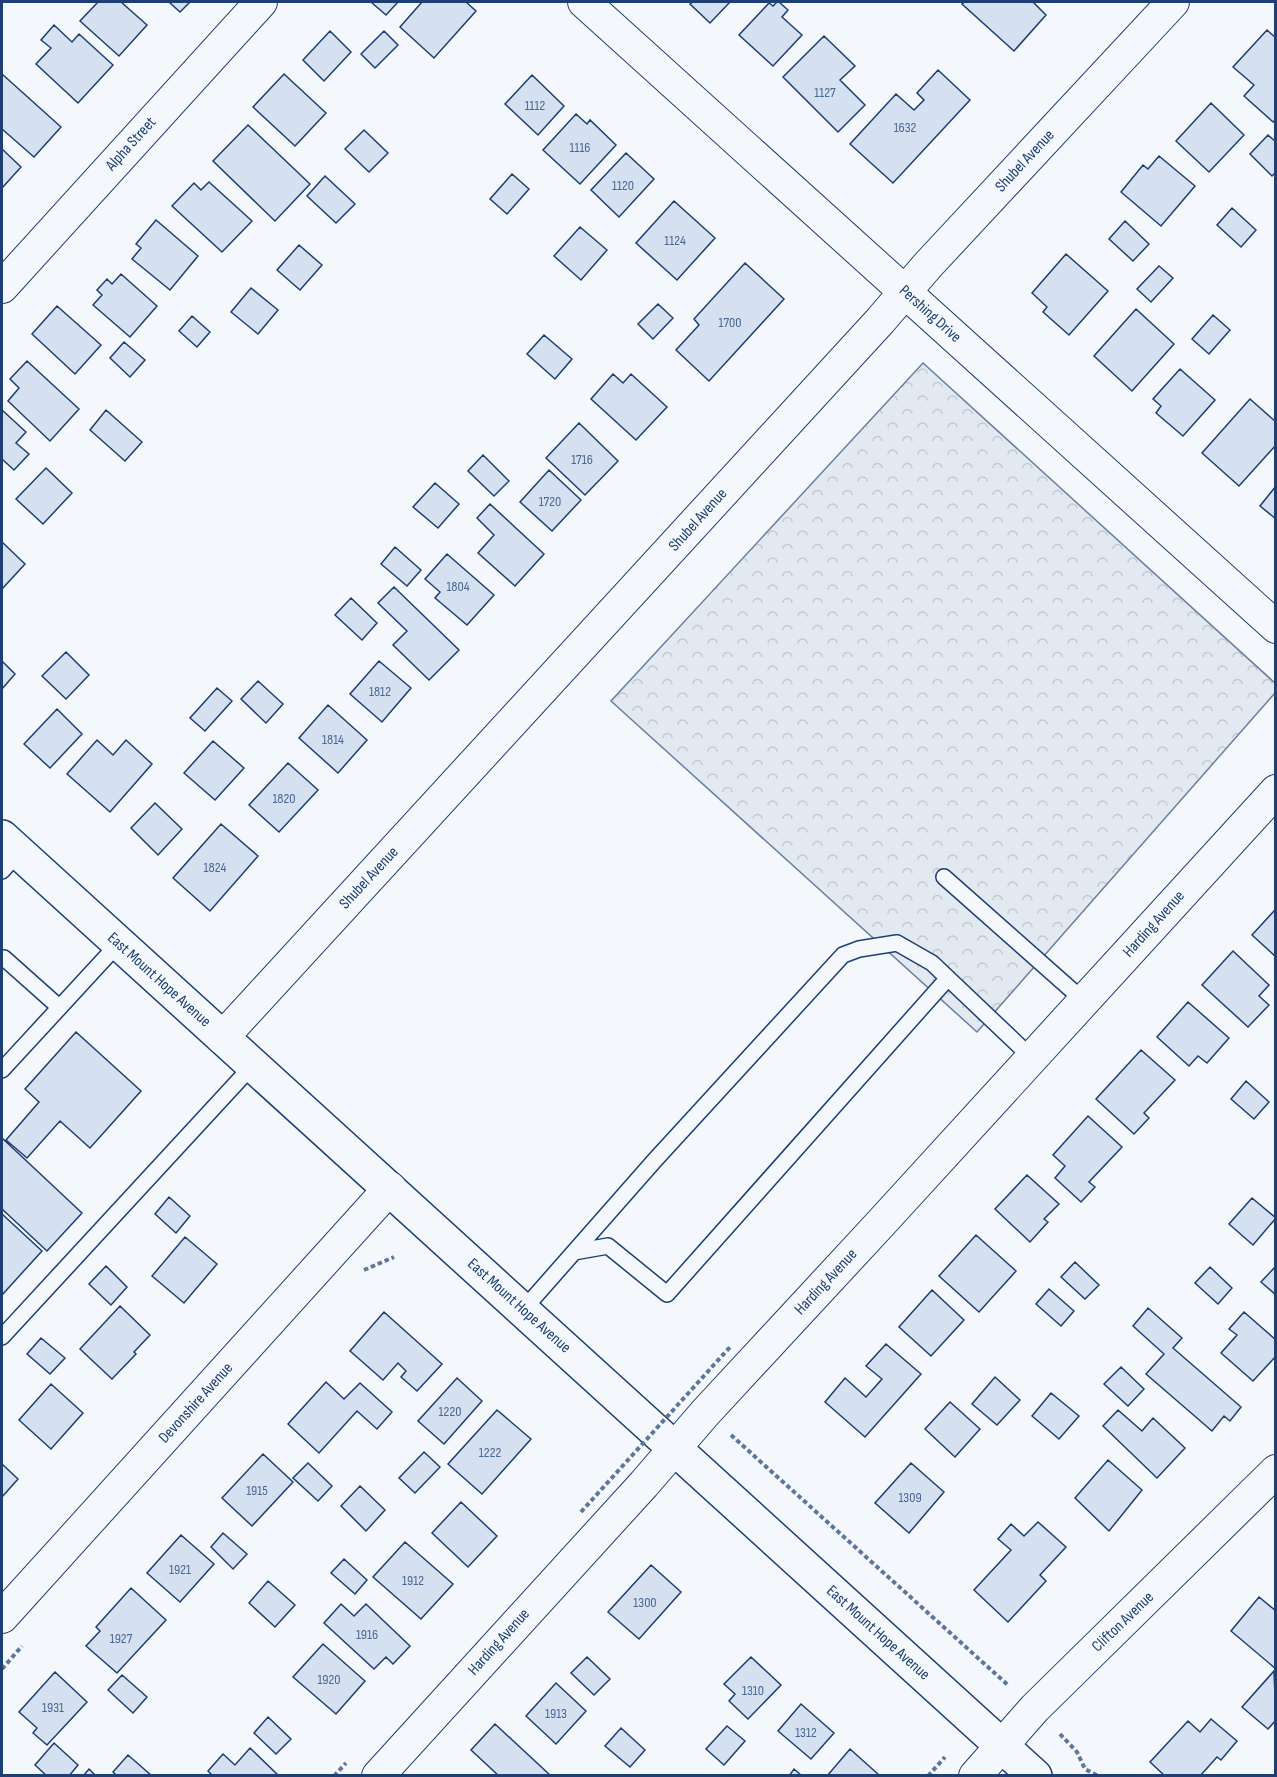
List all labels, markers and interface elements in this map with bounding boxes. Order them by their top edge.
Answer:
house number: 1127 [814,84,836,101]
house number: 1112 [525,97,546,114]
street label: Alpha Street [101,113,160,176]
house number: 1632 [894,119,917,136]
street label: Shubel Avenue [991,126,1059,196]
house number: 1116 [570,139,590,156]
house number: 1120 [612,177,634,194]
house number: 1124 [664,232,686,249]
street label: Pershing Drive [895,281,965,347]
house number: 1700 [719,314,741,331]
house number: 1716 [571,451,593,468]
street label: Shubel Avenue [665,485,731,555]
house number: 1720 [539,493,561,510]
house number: 1804 [446,578,470,595]
house number: 1812 [369,683,391,700]
house number: 1814 [322,731,344,748]
house number: 1820 [272,790,296,807]
street label: Shubel Avenue [335,843,403,913]
house number: 1824 [204,859,227,876]
street label: Harding Avenue [1119,887,1189,961]
street label: East Mount Hope Avenue [103,929,215,1031]
street label: Harding Avenue [791,1245,861,1319]
street label: East Mount Hope Avenue [463,1255,575,1357]
street label: Devonshire Avenue [155,1359,237,1447]
house number: 1220 [439,1403,461,1420]
house number: 1222 [479,1444,501,1461]
house number: 1915 [246,1482,268,1499]
house number: 1309 [898,1489,922,1506]
house number: 1921 [169,1561,191,1578]
house number: 1912 [402,1572,424,1589]
street label: East Mount Hope Avenue [822,1582,934,1684]
street label: Clifton Avenue [1088,1588,1158,1656]
house number: 1300 [633,1594,657,1611]
street label: Harding Avenue [464,1605,534,1679]
house number: 1916 [356,1626,378,1643]
house number: 1927 [110,1630,133,1647]
house number: 1920 [317,1671,341,1688]
house number: 1310 [742,1682,764,1699]
house number: 1931 [42,1699,64,1716]
house number: 1913 [545,1705,567,1722]
house number: 1312 [795,1724,817,1741]

